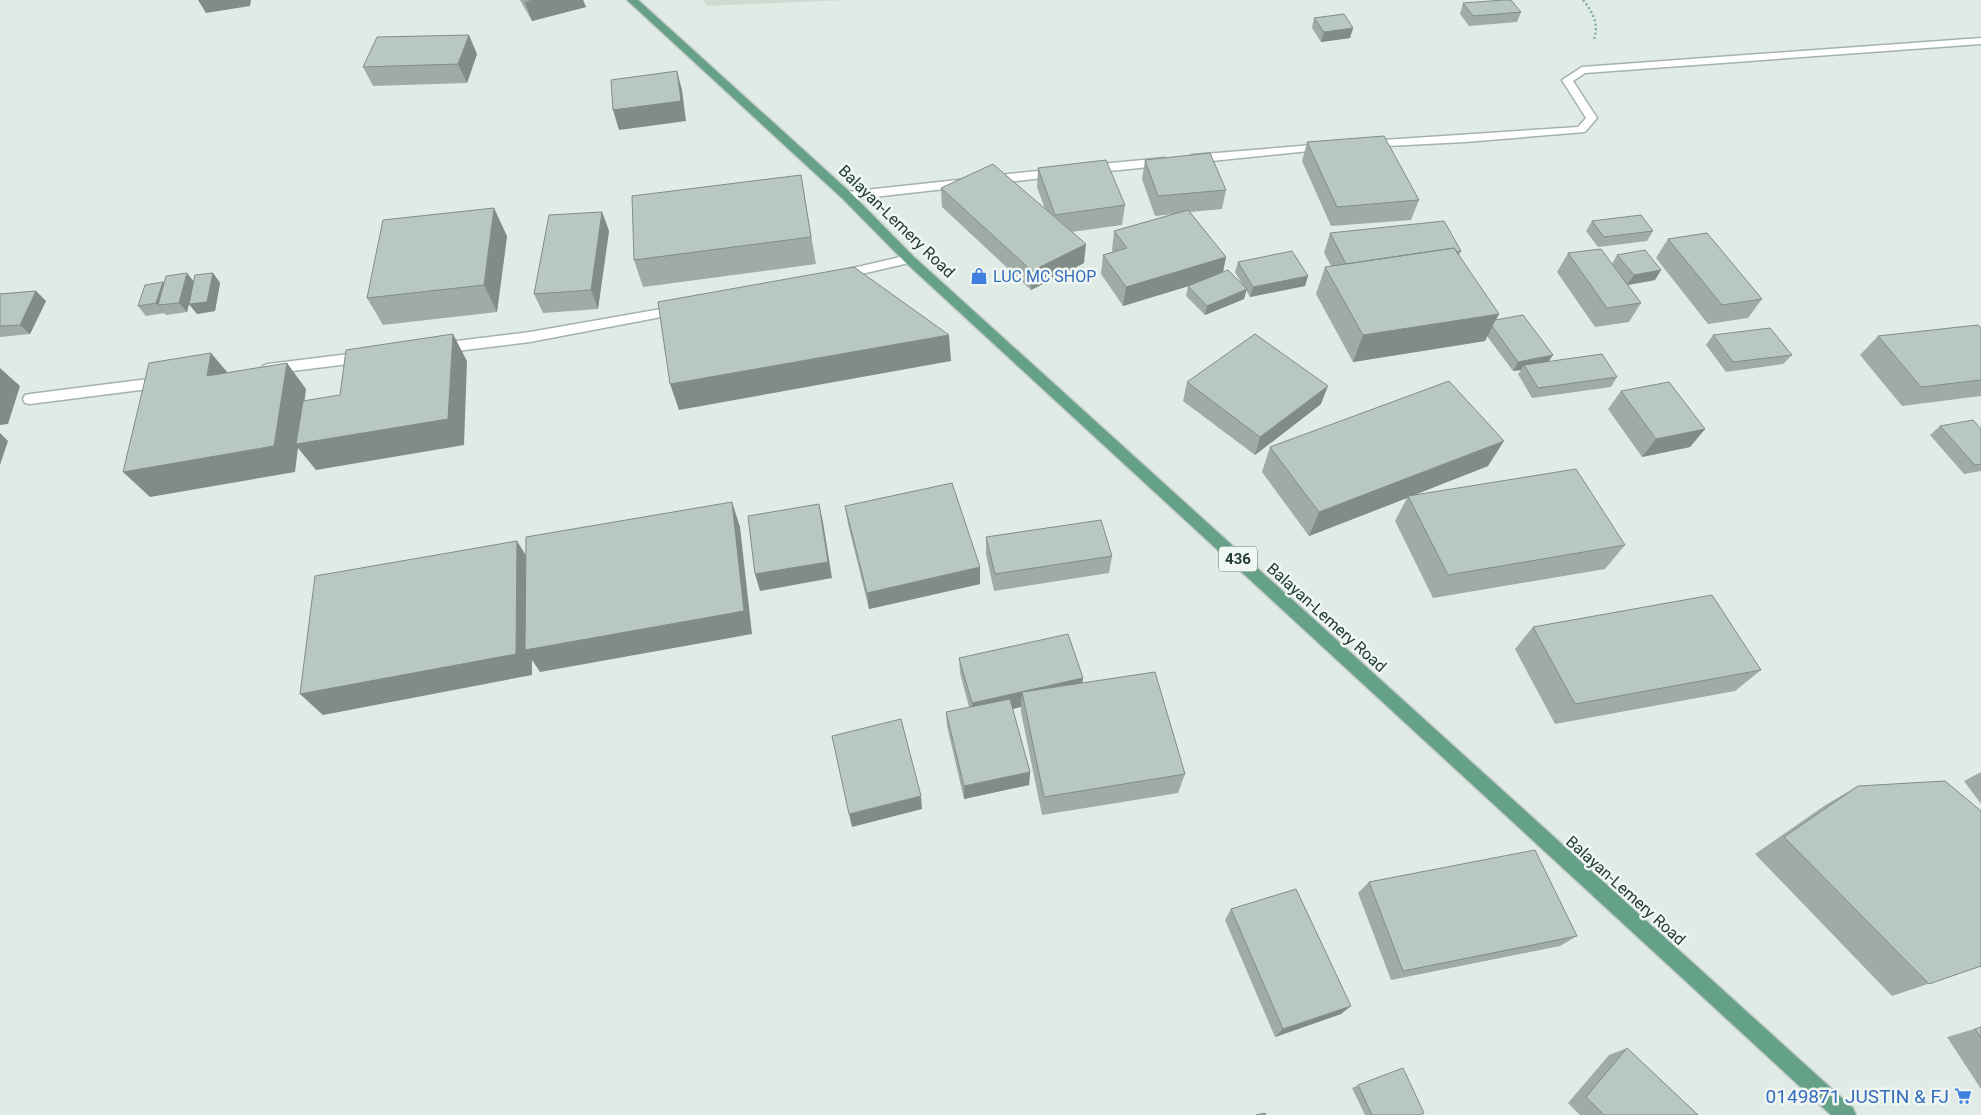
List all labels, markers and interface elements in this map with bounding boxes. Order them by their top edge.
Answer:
street label: Balayan-Lemery Road [835,161,959,282]
shop icon: LUC MC SHOP [969,266,989,286]
place label: LUC MC SHOP [993,267,1096,286]
road number: 436 [1219,546,1257,572]
street label: Balayan-Lemery Road [1263,559,1390,676]
street label: Balayan-Lemery Road [1562,832,1689,949]
place label: 0149871 JUSTIN & FJ [1766,1085,1949,1108]
supermarket icon: 0149871 JUSTIN & FJ [1953,1086,1973,1106]

